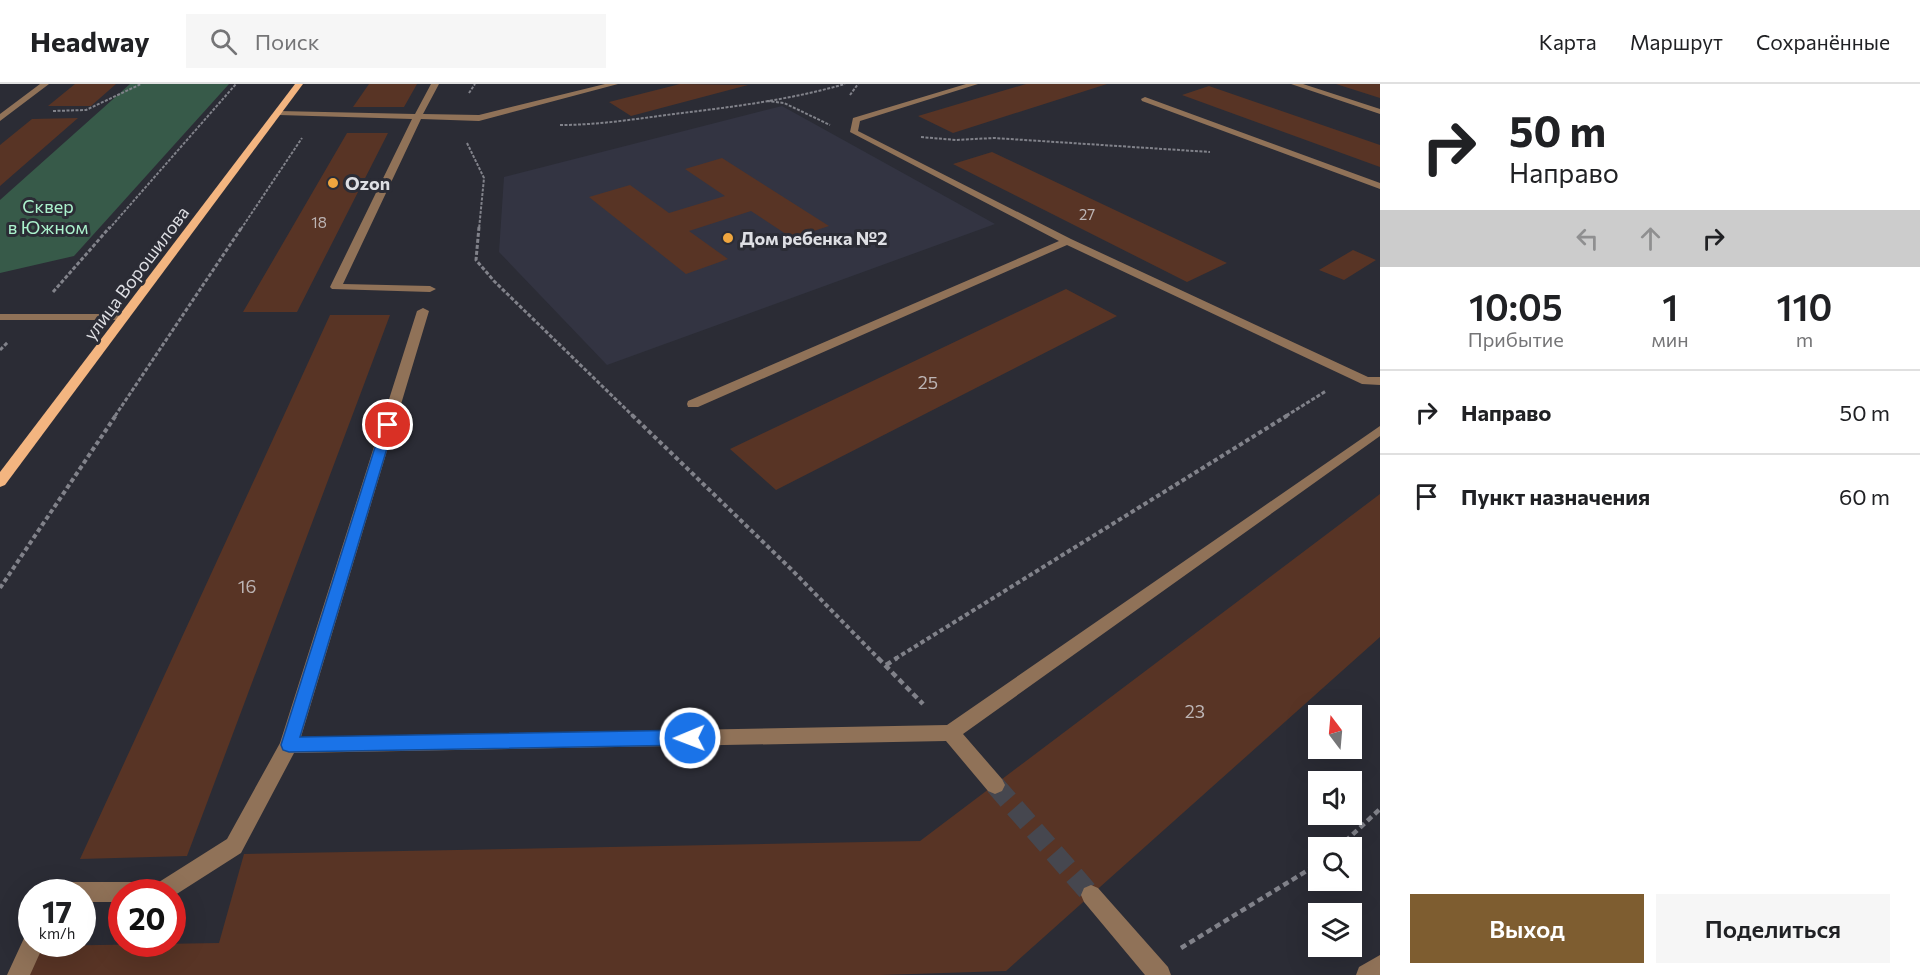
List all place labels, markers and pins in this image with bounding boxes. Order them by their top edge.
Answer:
place label: Ozon [345,172,390,194]
marker: Ozon [326,176,340,190]
place label: Дом ребенка №2 [740,227,887,249]
marker: Дом ребенка №2 [721,231,735,245]
pin [362,399,413,450]

